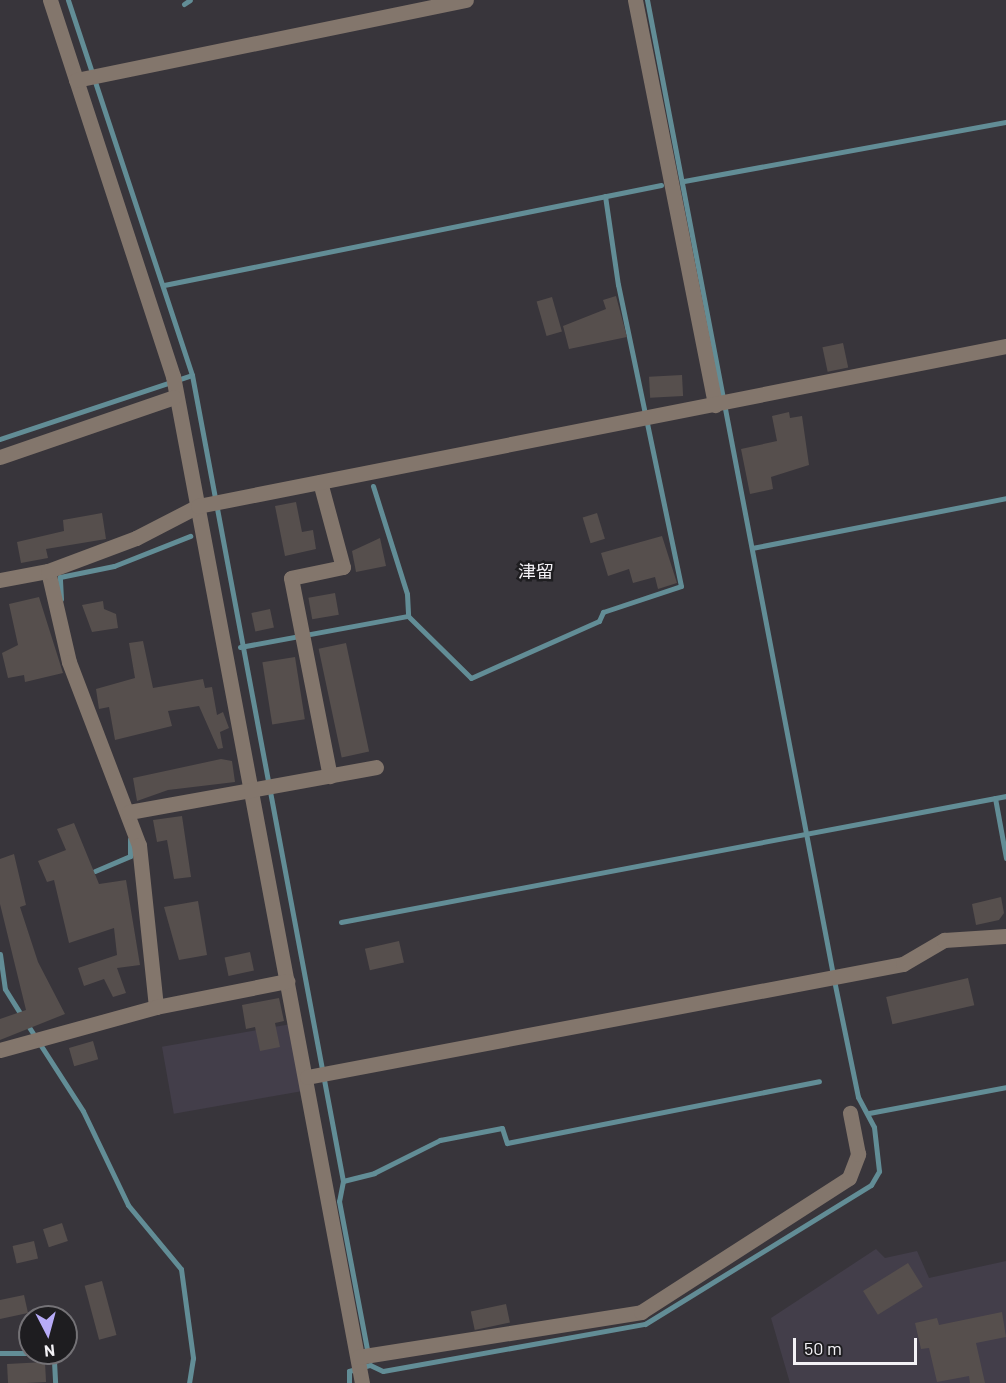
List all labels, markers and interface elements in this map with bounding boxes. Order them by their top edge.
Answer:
district label: 津留 [518,560,554,582]
north arrow [18,1305,78,1365]
scale bar [796,1326,920,1364]
text: 50 m [804,1337,842,1359]
text: N [43,1341,56,1361]

